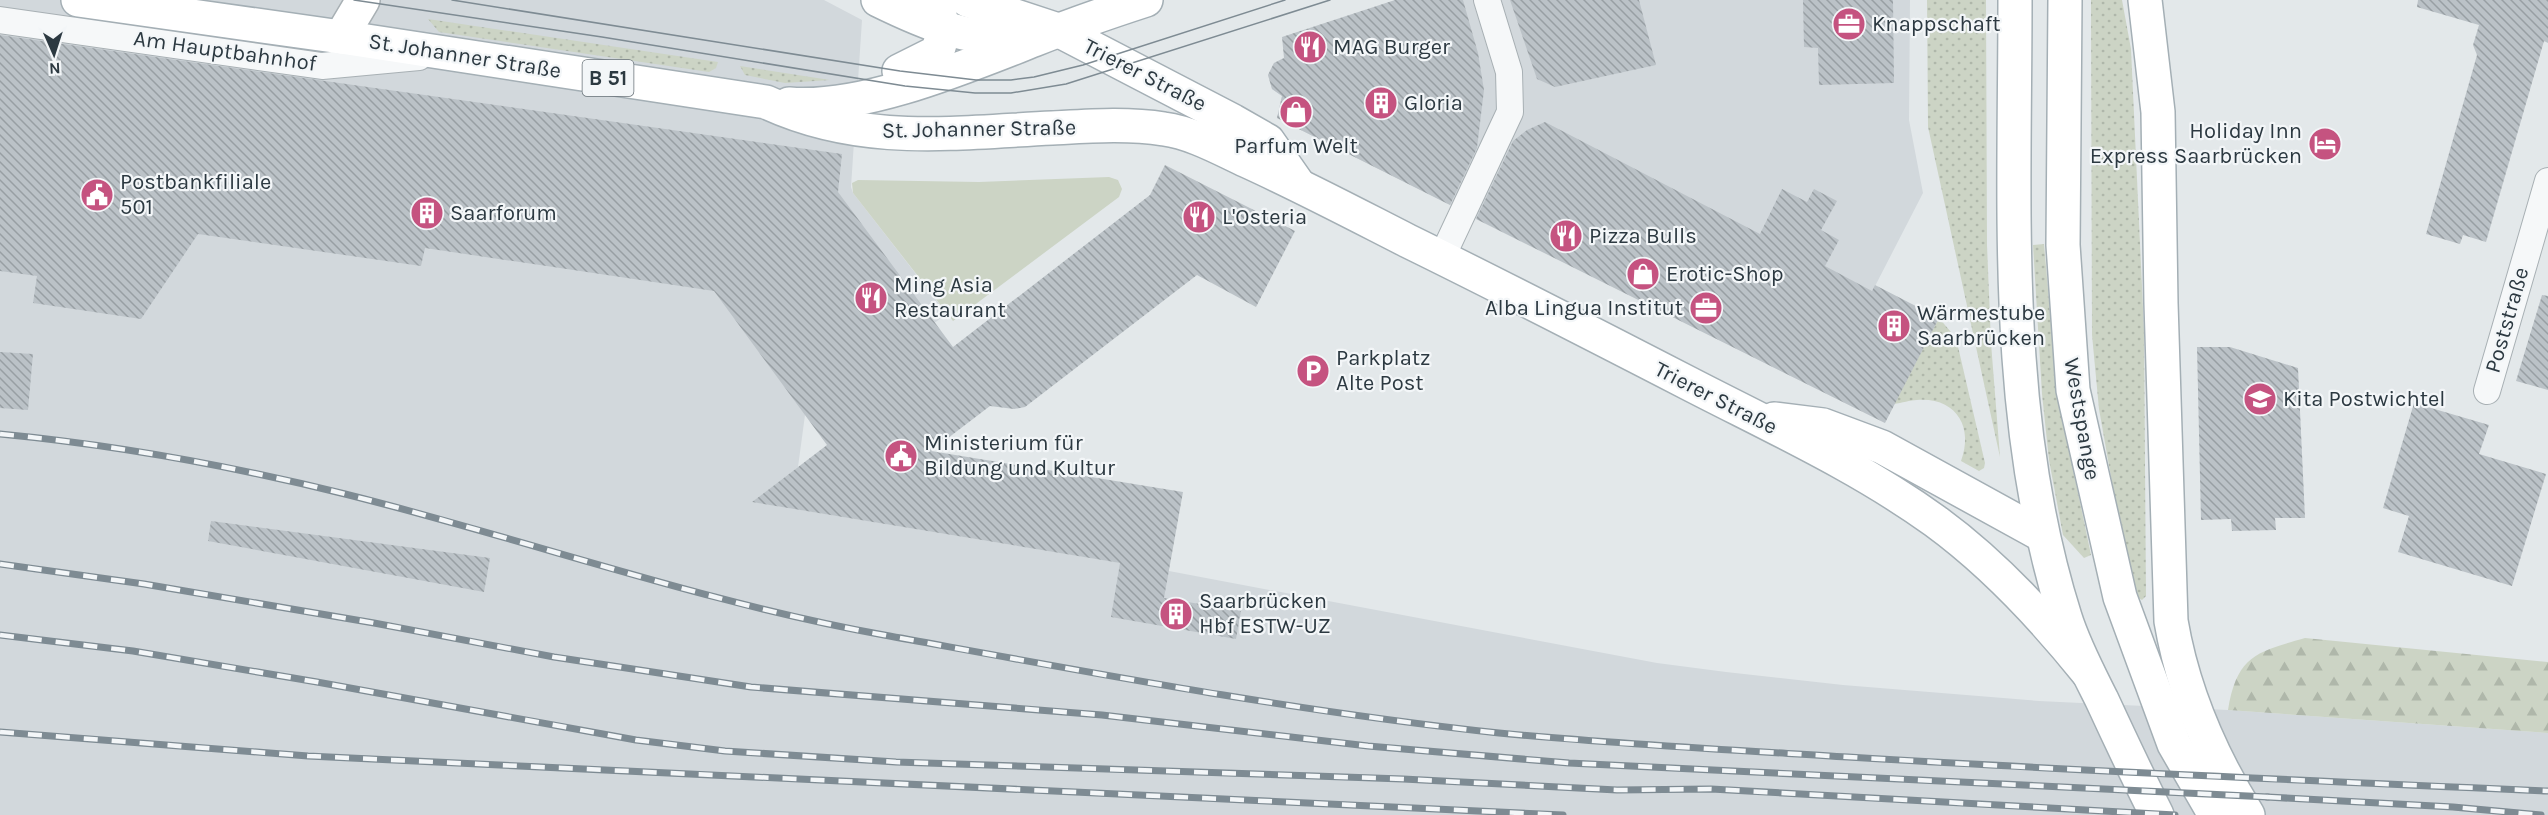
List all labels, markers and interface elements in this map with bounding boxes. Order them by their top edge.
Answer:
office icon: Knappschaft [1831,6,1867,42]
place label: Knappschaft [1872,11,2001,37]
north arrow [24,24,84,84]
street label: Am Hauptbahnhof [132,25,318,77]
street label: St. Johanner Straße [367,28,563,84]
restaurant icon: MAG Burger [1292,29,1328,65]
street label: Trierer Straße [1079,33,1211,117]
place label: MAG Burger [1333,34,1450,60]
text: N [49,59,61,78]
road number: B 51 [582,60,634,96]
building icon: Gloria [1363,85,1399,121]
place label: Gloria [1404,90,1463,116]
shop icon: Parfum Welt [1278,94,1314,130]
street label: St. Johanner Straße [882,114,1076,144]
place label: Holiday Inn Express Saarbrücken [2090,118,2302,169]
hotel icon: Holiday Inn Express Saarbrücken [2307,126,2343,162]
place label: Parfum Welt [1234,133,1358,159]
place label: Postbankfiliale 501 [120,169,271,220]
public building icon: Postbankfiliale 501 [79,177,115,213]
building icon: Saarforum [409,195,445,231]
restaurant icon: L'Osteria [1181,199,1217,235]
place label: Saarforum [450,200,557,226]
place label: L'Osteria [1222,204,1307,230]
restaurant icon: Pizza Bulls [1548,218,1584,254]
place label: Pizza Bulls [1589,223,1697,249]
shop icon: Erotic-Shop [1625,256,1661,292]
place label: Erotic-Shop [1666,261,1784,287]
street label: Poststraße [2480,264,2534,376]
place label: Ming Asia Restaurant [894,272,1006,323]
restaurant icon: Ming Asia Restaurant [853,280,889,316]
office icon: Alba Lingua Institut [1688,290,1724,326]
place label: Alba Lingua Institut [1485,295,1683,321]
place label: Wärmestube Saarbrücken [1917,300,2045,351]
building icon: Wärmestube Saarbrücken [1876,308,1912,344]
place label: Parkplatz Alte Post [1336,345,1430,396]
parking icon: Parkplatz Alte Post [1295,353,1331,389]
street label: Trierer Straße [1650,356,1782,440]
street label: Westspange [2058,356,2106,482]
school or university icon: Kita Postwichtel [2242,381,2278,417]
place label: Kita Postwichtel [2283,386,2445,412]
place label: Ministerium für Bildung und Kultur [924,430,1115,481]
public building icon: Ministerium für Bildung und Kultur [883,438,919,474]
place label: Saarbrücken Hbf ESTW-UZ [1199,588,1331,639]
building icon: Saarbrücken Hbf ESTW-UZ [1158,596,1194,632]

